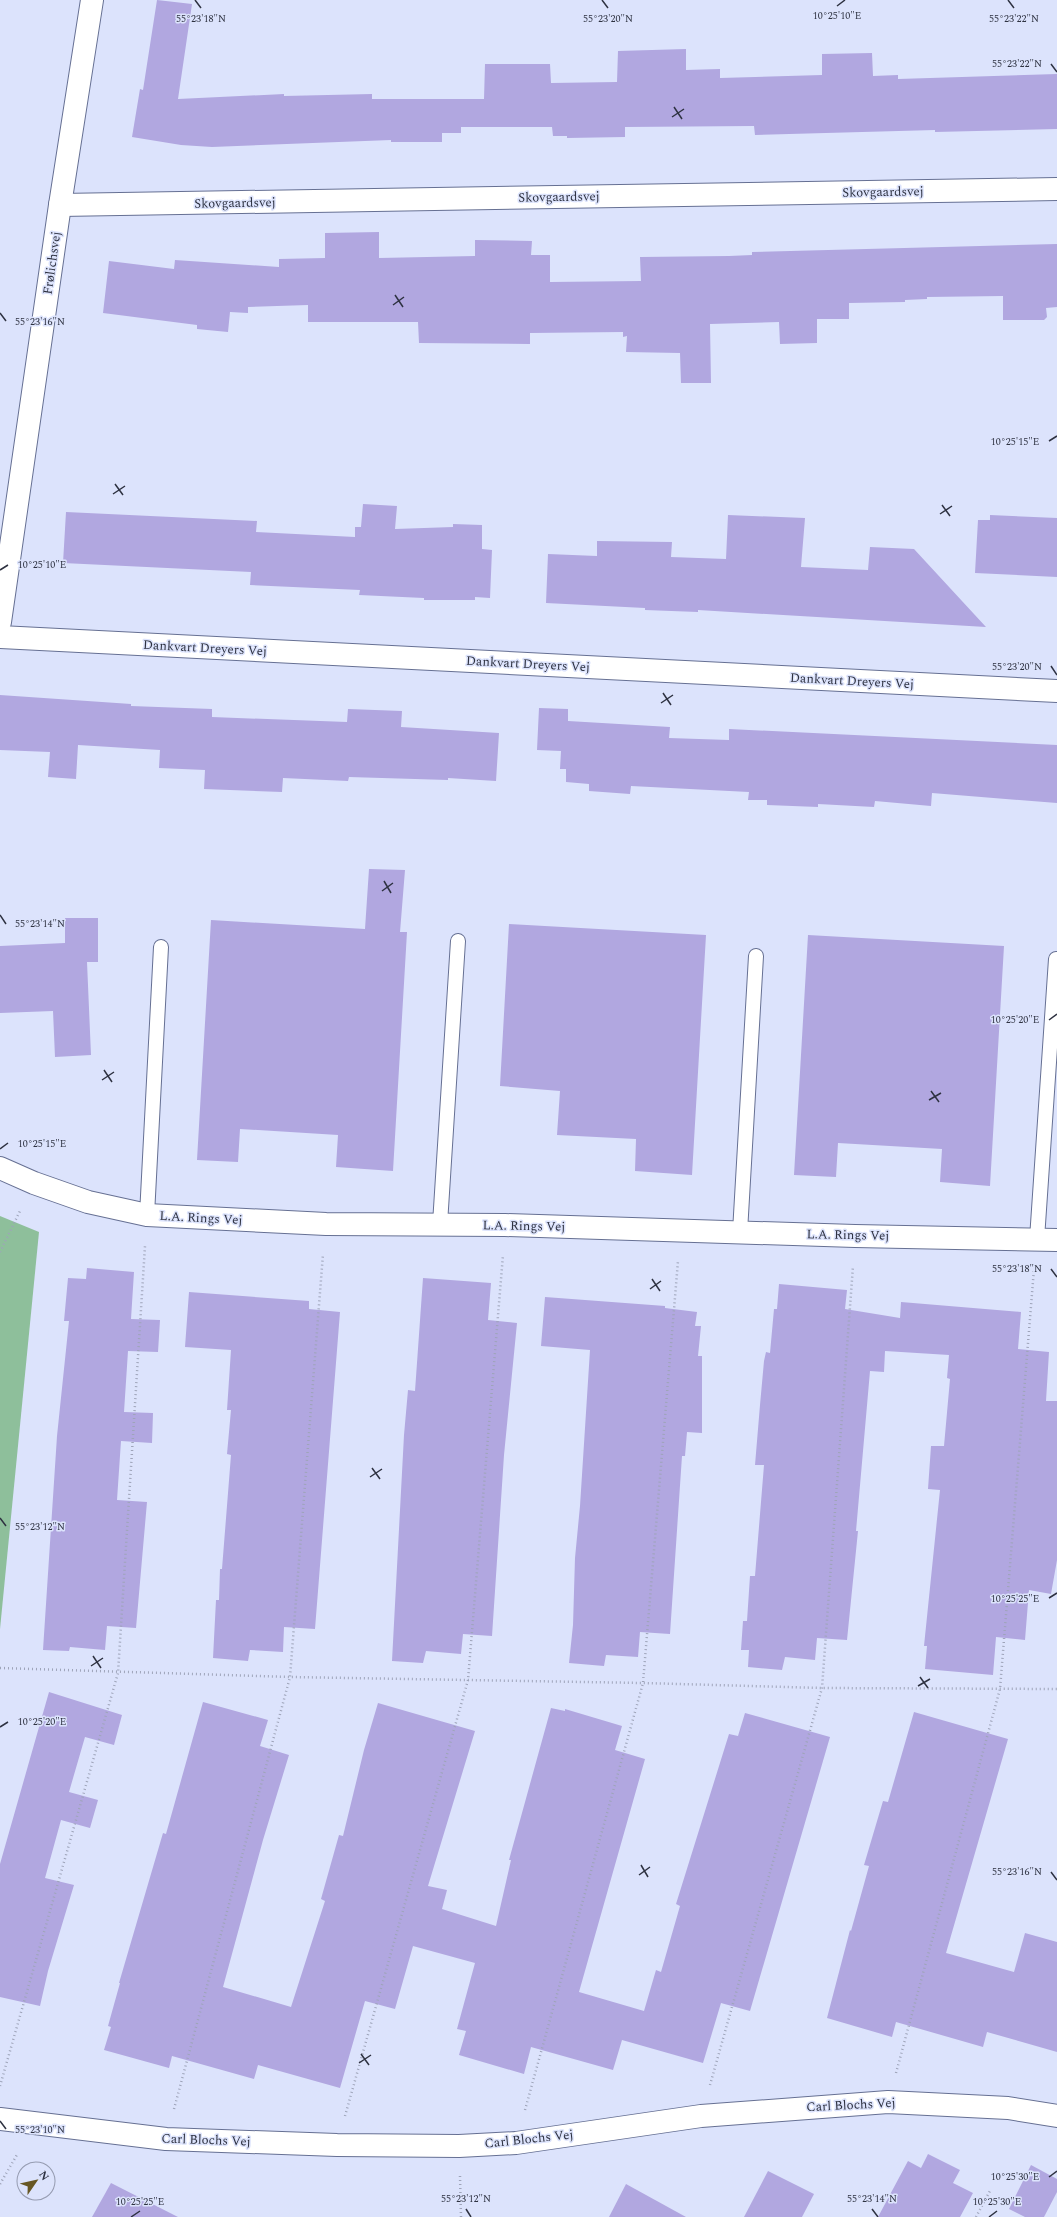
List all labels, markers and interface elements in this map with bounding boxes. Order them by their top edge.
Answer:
text: 10°25'10"E [813,8,861,24]
text: 55°23'18"N [176,11,226,27]
text: 55°23'20"N [583,11,633,27]
text: 55°23'22"N [989,11,1039,27]
text: 55°23'22"N [992,56,1042,72]
street label: Skovgaardsvej [842,181,924,203]
street label: Skovgaardsvej [518,186,600,208]
street label: Skovgaardsvej [194,192,276,214]
street label: Frølichsvej [38,230,66,296]
text: 55°23'16"N [15,314,65,330]
text: 10°25'15"E [991,434,1039,450]
text: 10°25'10"E [18,557,66,573]
street label: Dankvart Dreyers Vej [142,635,268,661]
street label: Dankvart Dreyers Vej [465,651,591,677]
text: 55°23'20"N [992,659,1042,675]
street label: Dankvart Dreyers Vej [789,668,915,694]
text: 55°23'14"N [15,916,65,932]
text: 10°25'20"E [991,1012,1039,1028]
text: 10°25'15"E [18,1136,66,1152]
street label: L.A. Rings Vej [159,1206,243,1230]
street label: L.A. Rings Vej [482,1215,566,1237]
street label: L.A. Rings Vej [806,1224,890,1246]
text: 55°23'18"N [992,1261,1042,1277]
text: 55°23'12"N [15,1519,65,1535]
text: 10°25'25"E [991,1591,1039,1607]
text: 10°25'20"E [18,1714,66,1730]
text: 55°23'16"N [992,1864,1042,1880]
street label: Carl Blochs Vej [806,2093,896,2117]
text: 55°23'10"N [15,2122,65,2138]
street label: Carl Blochs Vej [484,2124,574,2154]
street label: Carl Blochs Vej [161,2128,251,2152]
north arrow [16,2161,56,2201]
text: N [34,2167,53,2184]
text: 10°25'30"E [991,2169,1039,2185]
text: 55°23'12"N [441,2191,491,2207]
text: 55°23'14"N [847,2191,897,2207]
text: 10°25'25"E [116,2194,164,2210]
text: 10°25'30"E [973,2194,1021,2210]

